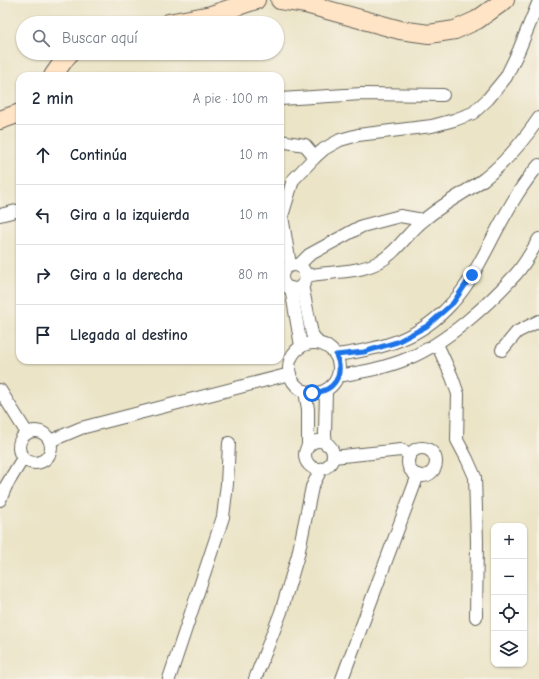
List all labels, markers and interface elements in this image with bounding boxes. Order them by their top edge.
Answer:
search box [16,16,284,60]
icon: search [30,27,52,49]
text: Buscar aquí [62,29,138,47]
text: 2 min [32,89,73,108]
text: A pie · 100 m [193,91,268,106]
icon: ahead [32,144,54,166]
text: Continúa [70,146,127,164]
text: 10 m [240,147,268,162]
icon: left [32,204,54,226]
text: Gira a la izquierda [70,206,190,224]
text: 10 m [240,207,268,222]
icon: right [32,264,54,286]
text: Gira a la derecha [70,266,183,284]
route end [463,266,481,284]
text: 80 m [238,267,268,282]
icon: arrive [32,324,54,346]
text: Llegada al destino [70,326,188,344]
route start [303,384,321,402]
map controls [491,523,527,667]
button: + [491,523,527,559]
button: − [491,559,527,595]
button: locate [491,595,527,631]
button: layers [491,631,527,667]

